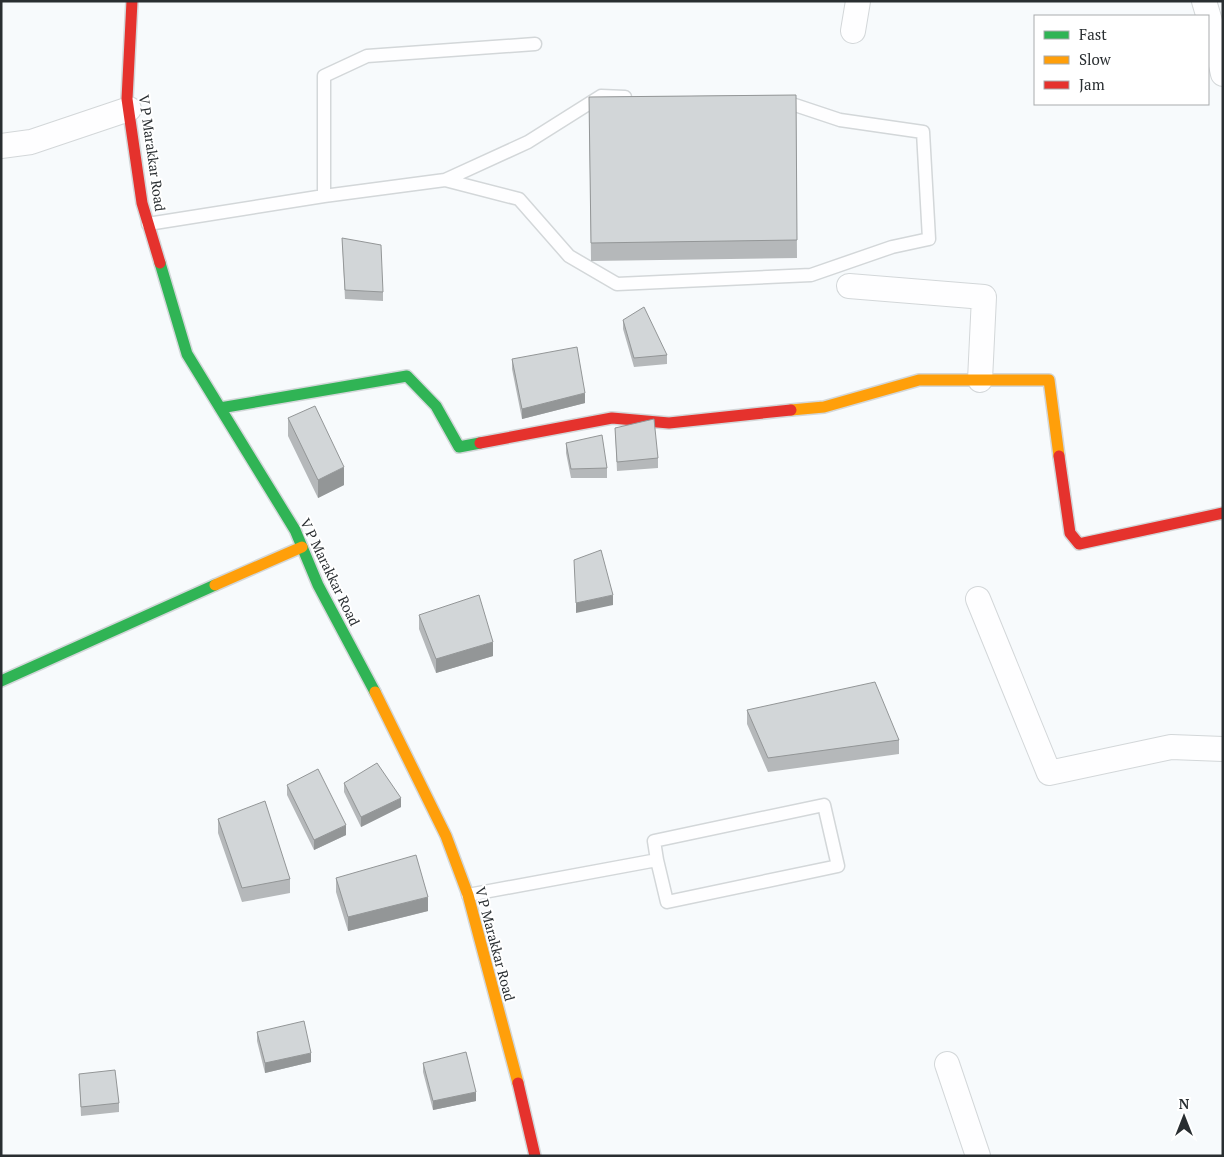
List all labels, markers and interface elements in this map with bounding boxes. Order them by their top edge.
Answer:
legend [1034,15,1209,105]
text: Fast [1079,24,1107,44]
text: Slow [1079,49,1112,69]
text: Jam [1079,74,1105,94]
street label: V P Marakkar Road [135,93,170,213]
street label: V P Marakkar Road [296,515,365,629]
street label: V P Marakkar Road [471,885,520,1003]
north arrow [1159,1092,1209,1142]
text: N [1179,1094,1190,1113]

